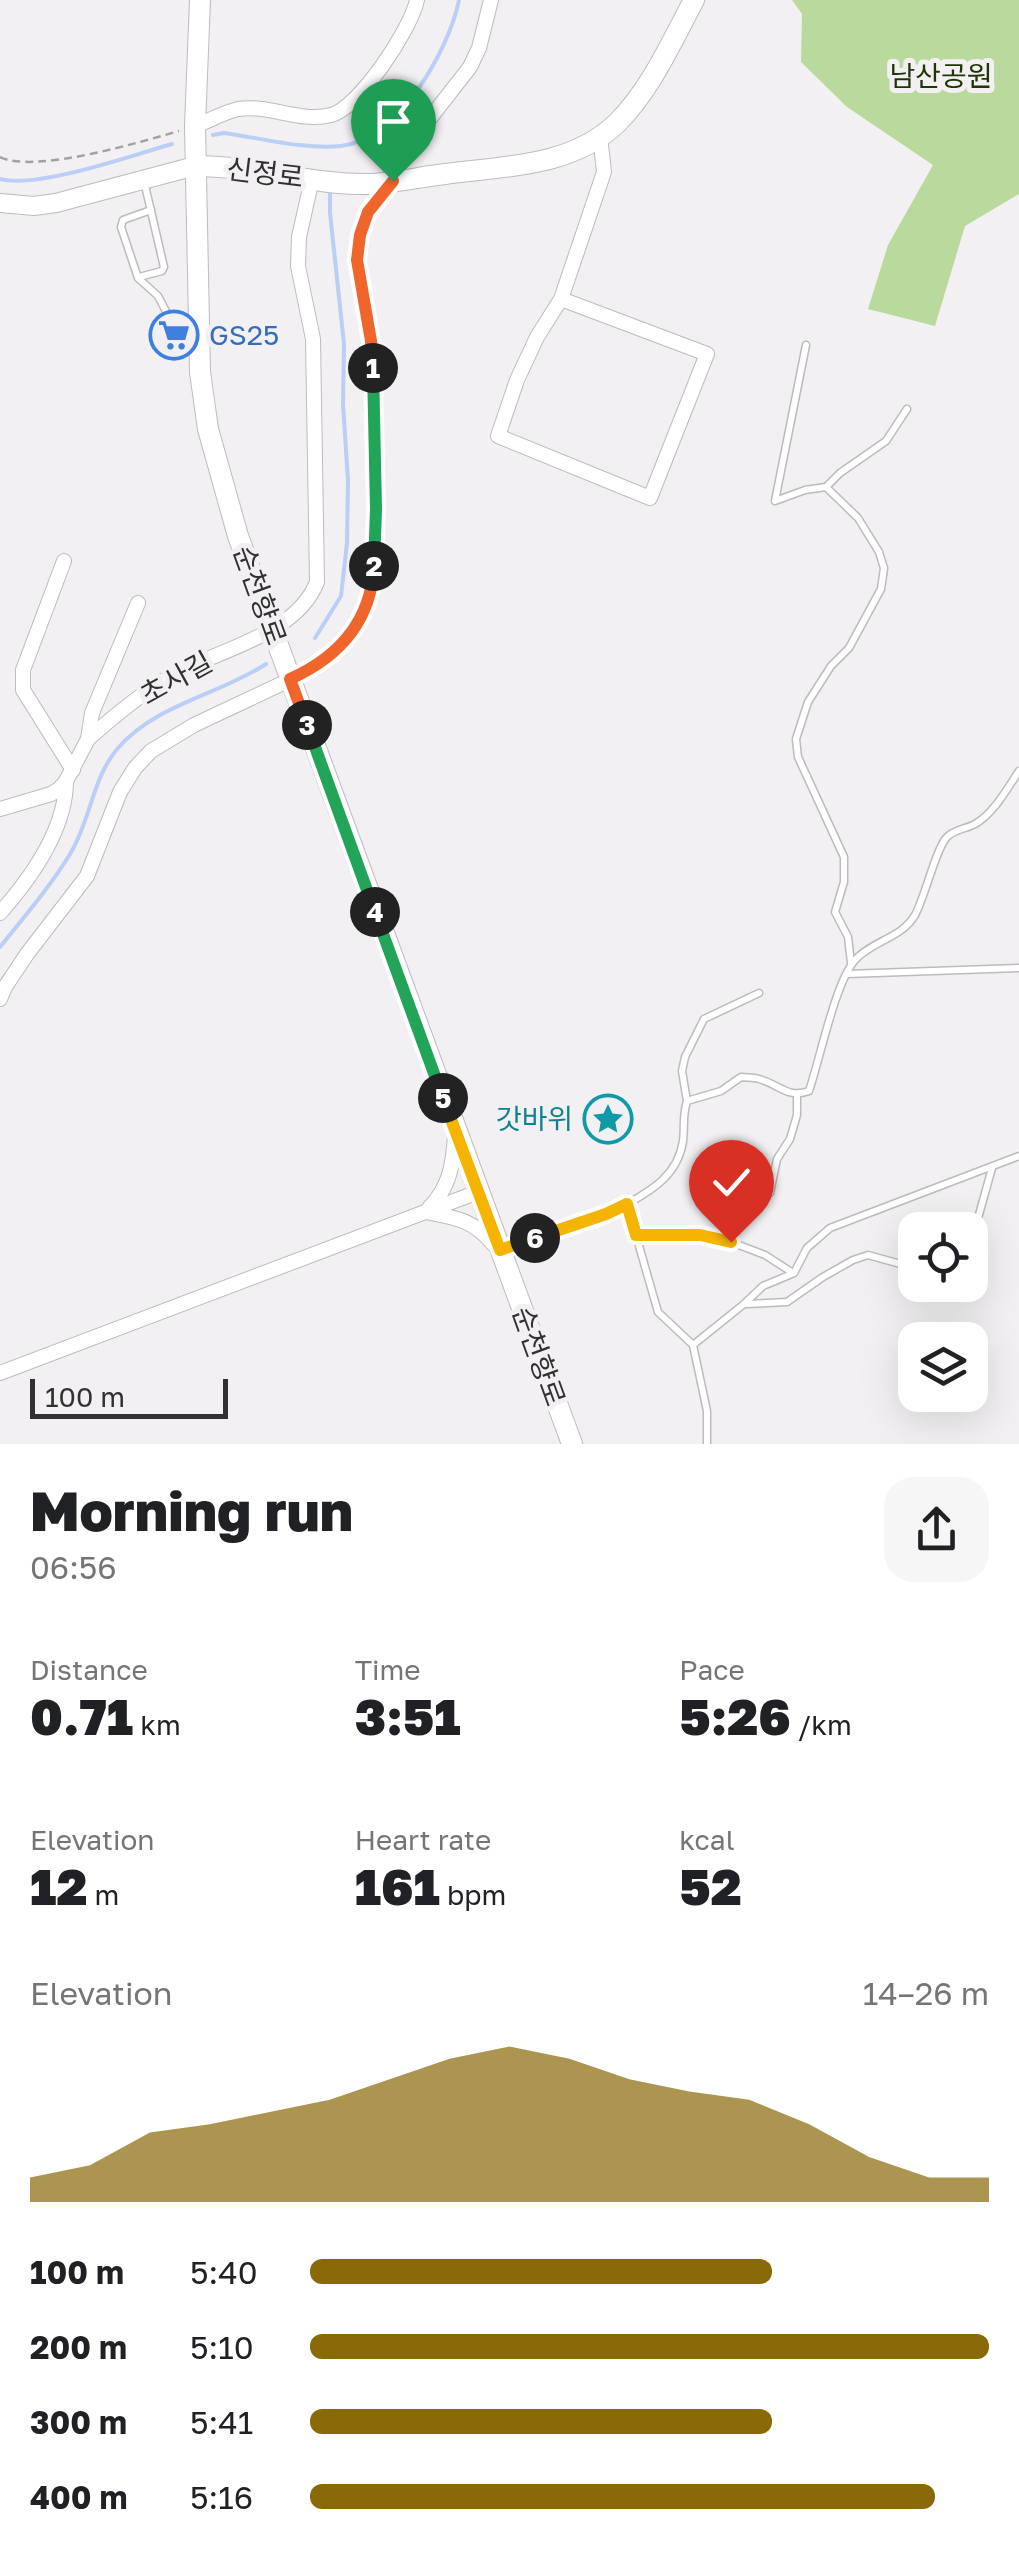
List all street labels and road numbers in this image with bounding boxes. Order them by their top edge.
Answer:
street label: 신정로 [225,151,305,194]
street label: 순천향로 [227,541,294,649]
street label: 초사길 [134,644,218,711]
street label: 순천향로 [506,1302,573,1410]

